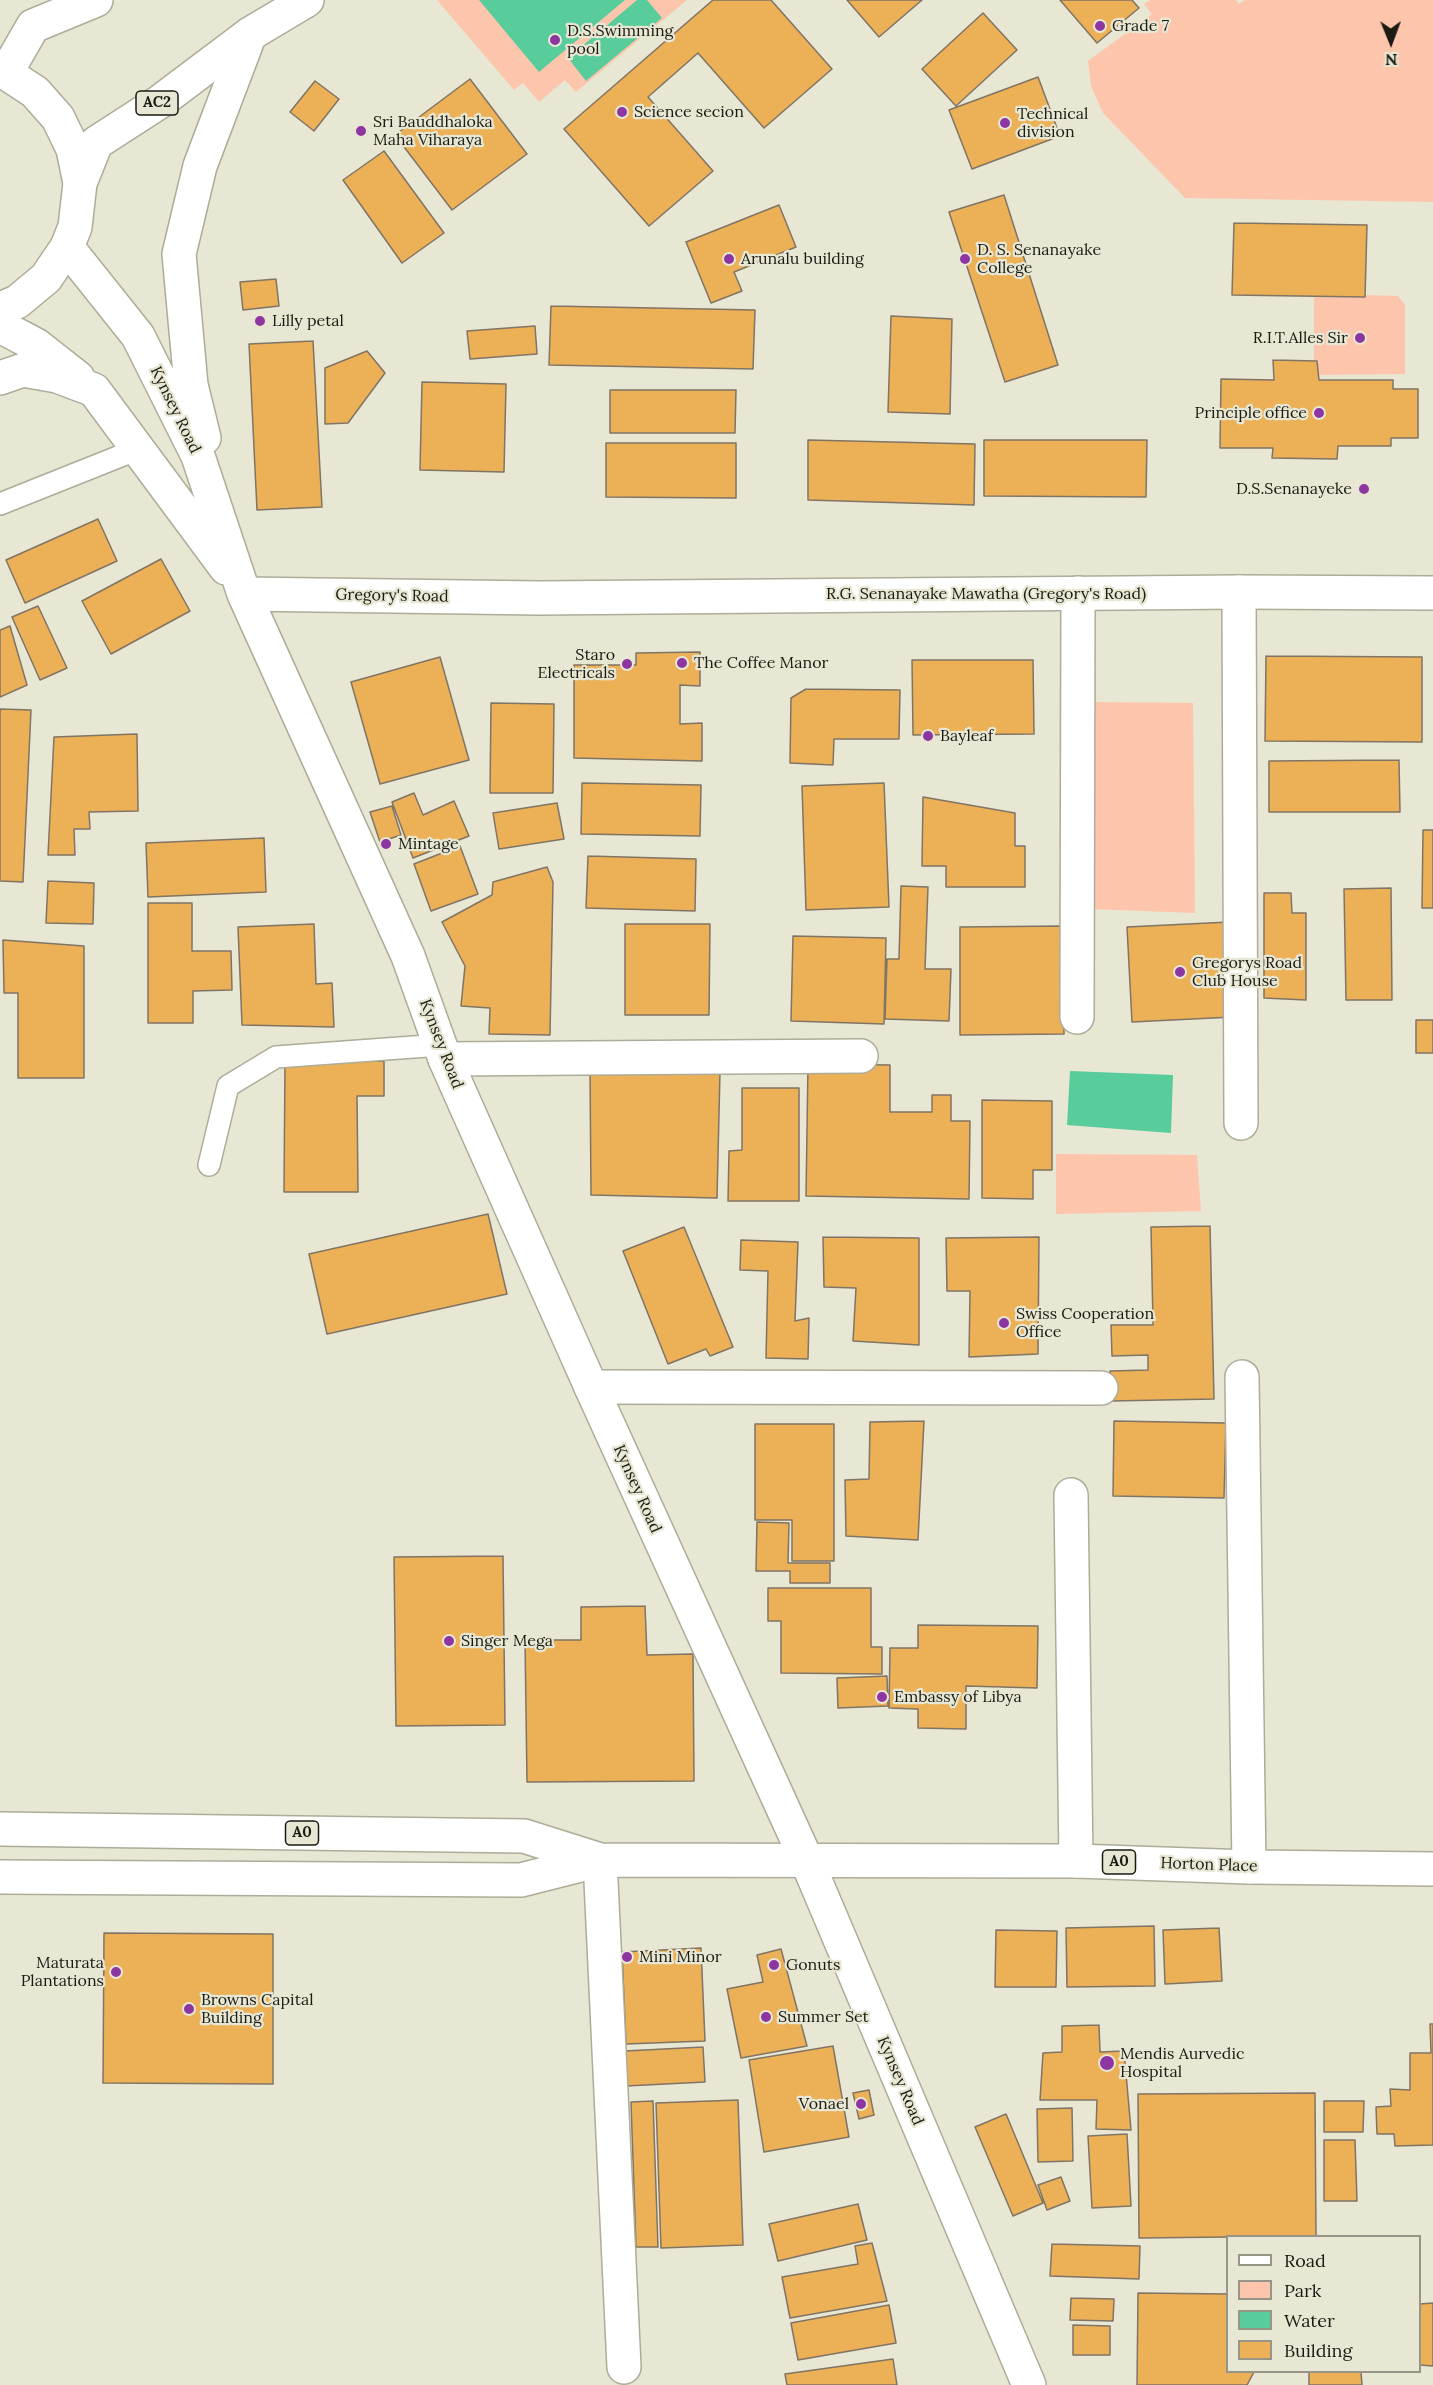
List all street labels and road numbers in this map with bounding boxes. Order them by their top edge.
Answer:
road number: AC2 [136,91,178,115]
street label: Kynsey Road [146,363,204,457]
street label: R.G. Senanayake Mawatha (Gregory's Road) [826,584,1146,604]
street label: Gregory's Road [335,585,449,607]
street label: Kynsey Road [415,996,467,1092]
street label: Kynsey Road [609,1442,665,1536]
road number: A0 [286,1821,318,1845]
road number: A0 [1102,1850,1136,1874]
street label: Horton Place [1160,1854,1258,1876]
street label: Kynsey Road [873,2034,927,2128]

